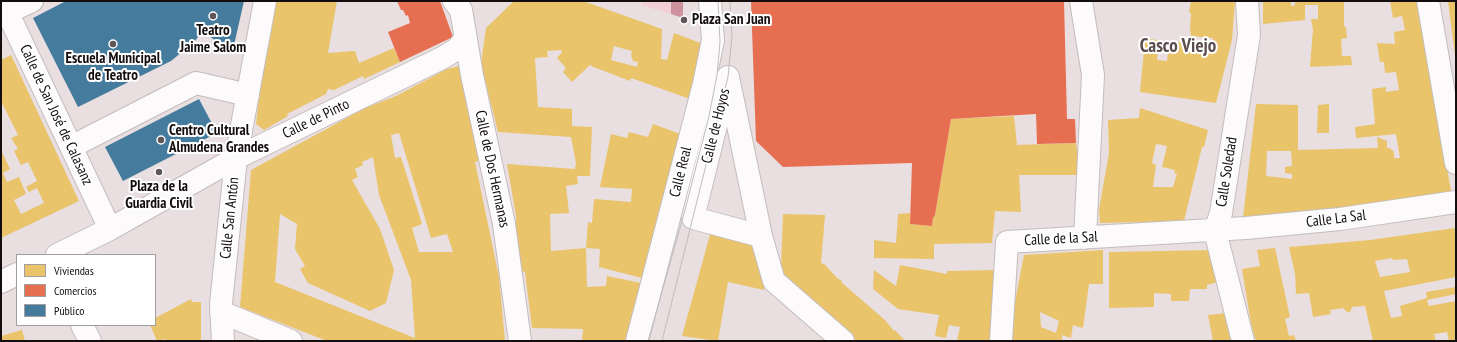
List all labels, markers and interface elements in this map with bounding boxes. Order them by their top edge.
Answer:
marker: Teatro Jaime Salom [208,11,218,21]
place label: Plaza San Juan [692,11,771,29]
marker: Plaza San Juan [679,15,689,25]
place label: Teatro Jaime Salom [180,22,246,57]
district label: Casco Viejo [1140,36,1216,58]
marker: Escuela Municipal de Teatro [108,39,118,49]
street label: Calle de San José de Calasanz [16,42,96,188]
place label: Escuela Municipal de Teatro [66,50,160,85]
street label: Calle de Hoyos [698,87,734,165]
street label: Calle de Pinto [280,95,352,143]
street label: Calle de Dos Hermanas [471,109,513,229]
place label: Centro Cultural Almudena Grandes [169,122,269,157]
marker: Centro Cultural Almudena Grandes [156,135,166,145]
street label: Calle Soledad [1213,136,1241,208]
street label: Calle Real [666,145,696,199]
marker: Plaza de la Guardia Civil [154,167,164,177]
street label: Calle San Antón [217,176,243,260]
place label: Plaza de la Guardia Civil [125,178,193,213]
street label: Calle La Sal [1305,206,1367,232]
street label: Calle de la Sal [1024,228,1098,250]
legend [16,254,156,326]
text: Viviendas [54,263,94,278]
text: Comercios [54,283,97,298]
text: Público [54,303,84,318]

